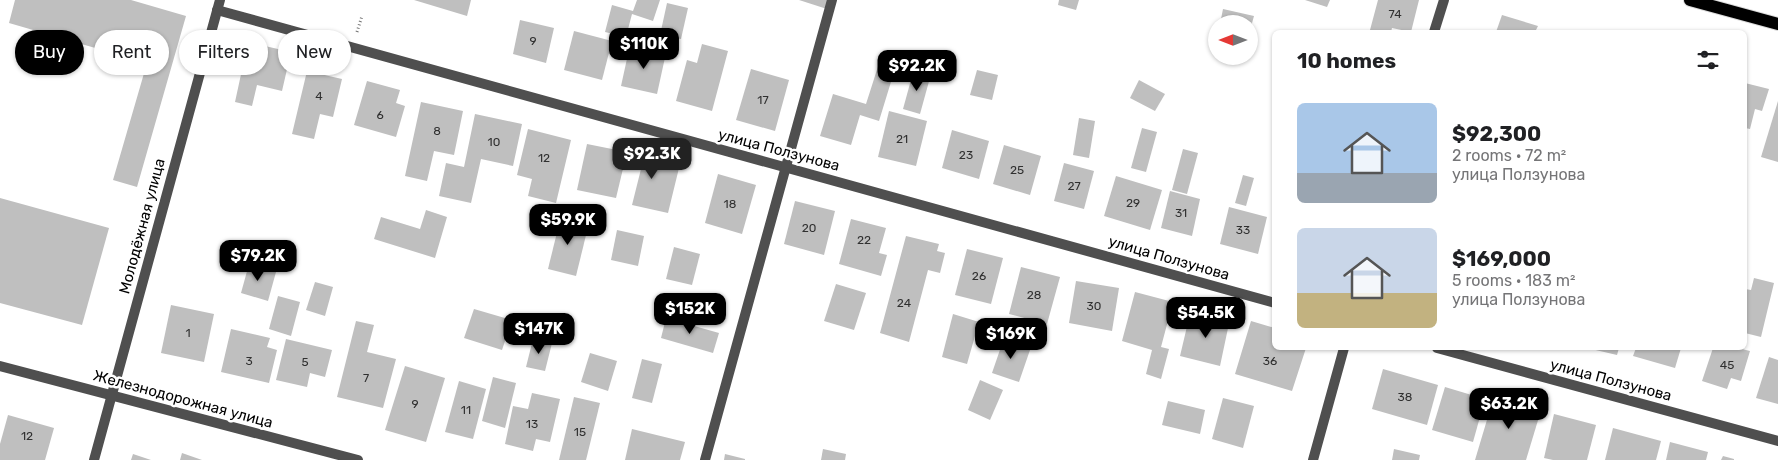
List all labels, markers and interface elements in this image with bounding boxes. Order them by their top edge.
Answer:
house number: 74 [1388,7,1402,21]
north arrow [1208,15,1258,65]
map controls [1208,15,1258,65]
pin: $110K [609,28,679,70]
chip: Buy [15,30,84,75]
chip: Rent [94,30,169,75]
chip: Filters [179,30,268,75]
chip: New [278,30,351,75]
house number: 9 [529,34,537,48]
text: $110K [620,34,668,53]
icon: filters [1694,46,1722,74]
text: 10 homes [1297,48,1396,73]
pin: $92.2K [876,49,958,92]
text: $92.2K [889,56,945,75]
house number: 4 [315,89,323,103]
house number: 17 [757,93,769,107]
house number: 6 [376,108,384,122]
text: $92,300 [1452,121,1541,146]
icon: home [1337,123,1397,183]
house number: 8 [433,124,441,138]
street label: улица Ползунова [716,125,842,175]
house number: 21 [896,132,908,146]
house number: 10 [488,135,500,149]
pin: $92.3K [611,138,693,180]
text: $92.3K [623,144,681,163]
text: 2 rooms · 72 m² [1452,146,1566,165]
house number: 23 [959,148,973,162]
house number: 12 [538,151,550,165]
street label: Молодёжная улица [115,156,169,296]
house number: 25 [1010,163,1024,177]
text: улица Ползунова [1452,165,1585,184]
house number: 27 [1067,179,1081,193]
house number: 29 [1126,196,1140,210]
house number: 18 [724,197,736,211]
pin: $59.9K [527,204,609,246]
house number: 31 [1175,206,1187,220]
text: $59.9K [540,210,596,229]
house number: 20 [802,221,816,235]
house number: 33 [1236,223,1250,237]
street label: улица Ползунова [1106,232,1232,284]
house number: 22 [857,233,871,247]
pin: $79.2K [217,240,299,282]
text: $79.2K [231,246,285,265]
text: $169,000 [1452,246,1551,271]
icon: home [1337,248,1397,308]
house number: 26 [972,269,986,283]
text: 5 rooms · 183 m² [1452,271,1575,290]
house number: 28 [1027,288,1041,302]
text: улица Ползунова [1452,290,1585,309]
pin: $152K [655,292,725,335]
house number: 24 [897,296,912,310]
pin: $54.5K [1165,296,1247,339]
text: $152K [665,299,715,318]
house number: 30 [1087,299,1101,313]
text: $54.5K [1177,303,1235,322]
pin: $147K [504,312,574,355]
pin: $169K [976,318,1046,360]
text: $147K [515,319,563,338]
text: $169K [986,324,1036,343]
house number: 1 [185,326,191,340]
house number: 3 [245,354,253,368]
house number: 36 [1263,354,1277,368]
house number: 5 [301,355,309,369]
street label: улица Ползунова [1548,355,1674,405]
house number: 45 [1720,358,1734,372]
street label: Железнодорожная улица [91,366,275,432]
house number: 7 [363,371,369,385]
pin: $63.2K [1468,388,1550,430]
house number: 38 [1398,390,1412,404]
text: $63.2K [1480,394,1538,413]
house number: 9 [411,397,419,411]
house number: 11 [461,403,471,417]
house number: 13 [526,417,538,431]
house number: 15 [574,425,586,439]
house number: 12 [21,429,33,443]

